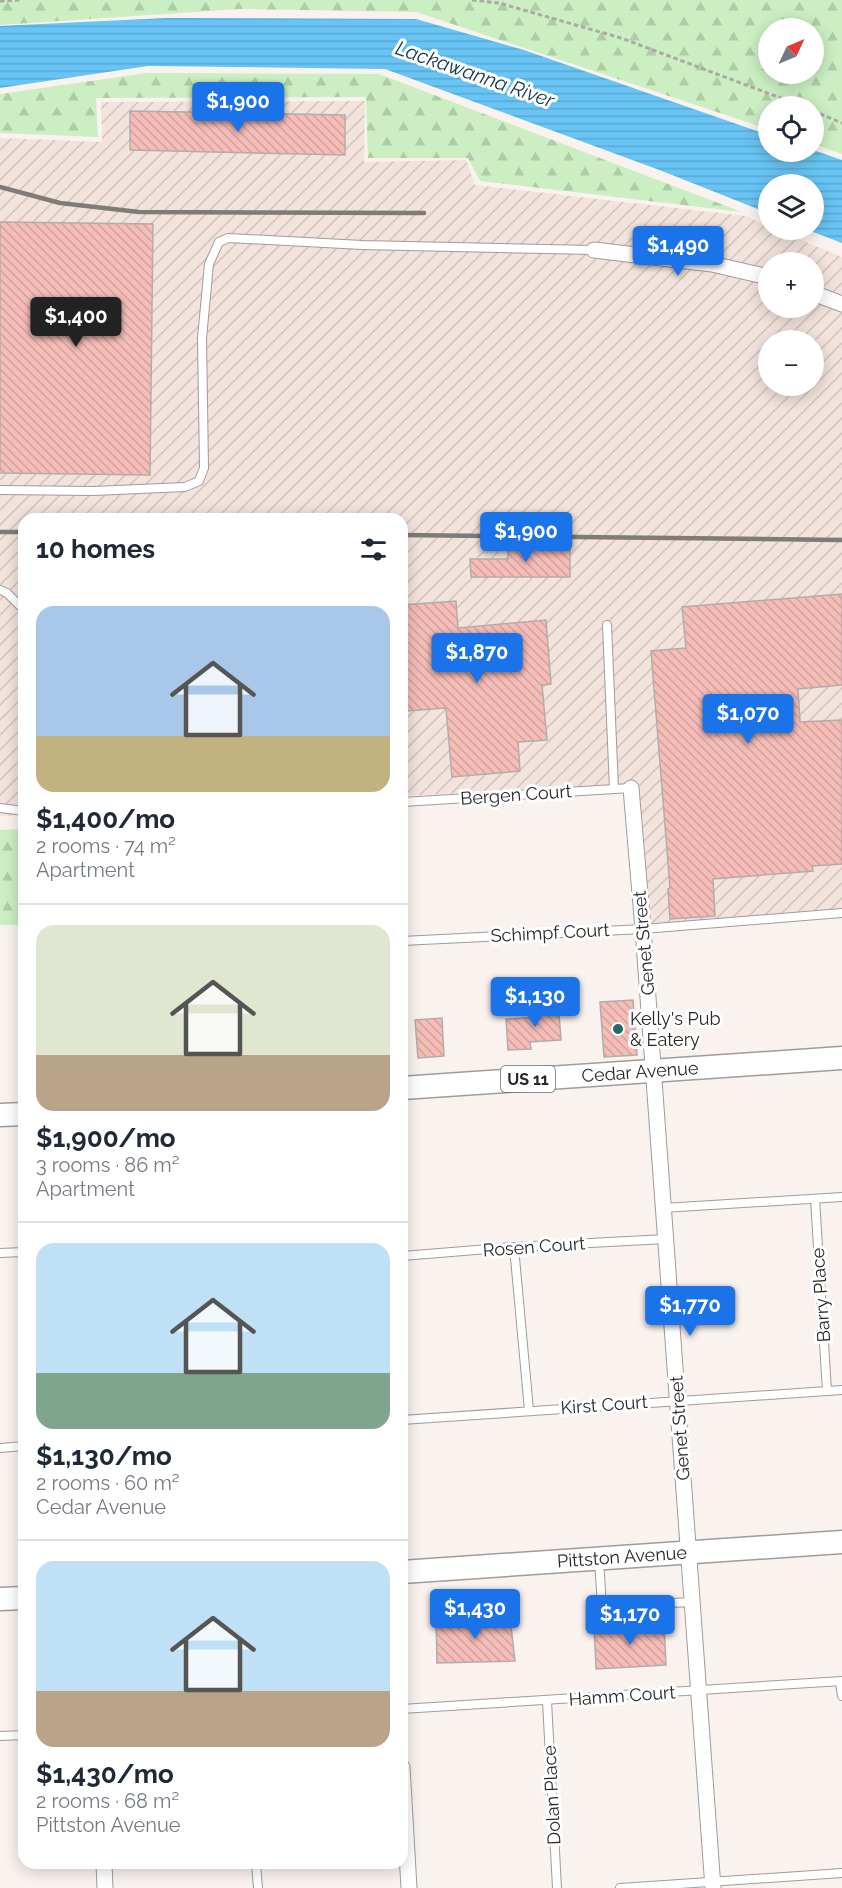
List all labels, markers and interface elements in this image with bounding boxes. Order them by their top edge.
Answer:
north arrow [758,18,824,84]
map controls [758,18,824,396]
water label: Lackawanna River [393,36,558,113]
pin: $1,900 [189,82,287,133]
text: $1,900 [206,89,270,113]
button: locate [758,96,824,162]
button: layers [758,174,824,240]
pin: $1,490 [629,226,727,277]
text: $1,490 [647,233,709,257]
button: + [758,252,824,318]
pin: $1,400 [27,297,125,348]
text: $1,400 [44,304,108,328]
button: − [758,330,824,396]
pin: $1,900 [477,512,575,563]
text: $1,900 [494,519,558,543]
icon: filters [357,533,390,566]
text: 10 homes [36,534,155,564]
pin: $1,870 [428,633,526,684]
text: $1,870 [446,640,508,664]
icon: home [159,645,267,753]
pin: $1,070 [699,694,797,745]
text: $1,070 [717,701,779,725]
street label: Bergen Court [460,780,572,809]
text: $1,400/mo [36,804,175,834]
text: 2 rooms · 74 m² [36,834,176,858]
text: Apartment [36,858,135,882]
street label: Genet Street [628,890,659,996]
street label: Schimpf Court [490,919,610,946]
icon: home [159,964,267,1072]
pin: $1,130 [486,977,584,1028]
text: $1,130 [505,984,565,1008]
place label: Kelly's Pub & Eatery [630,1008,721,1050]
marker: Kelly's Pub & Eatery [611,1022,625,1036]
street label: Cedar Avenue [581,1057,699,1086]
road number: US 11 [501,1066,555,1092]
text: $1,900/mo [36,1123,176,1153]
text: 3 rooms · 86 m² [36,1153,179,1177]
text: Apartment [36,1177,135,1201]
street label: Rosen Court [482,1232,586,1261]
street label: Barry Place [807,1247,834,1343]
icon: home [159,1282,267,1390]
pin: $1,770 [641,1286,739,1337]
text: $1,770 [659,1293,721,1317]
street label: Genet Street [665,1375,694,1481]
street label: Kirst Court [560,1391,648,1418]
text: $1,130/mo [36,1441,172,1471]
text: 2 rooms · 60 m² [36,1471,180,1495]
text: Cedar Avenue [36,1495,166,1519]
street label: Pittston Avenue [556,1541,688,1572]
pin: $1,430 [426,1589,524,1640]
pin: $1,170 [581,1595,679,1646]
text: $1,430 [444,1596,506,1620]
icon: home [159,1600,267,1708]
text: $1,170 [600,1602,660,1626]
street label: Hamm Court [568,1681,676,1710]
street label: Dolan Place [538,1744,565,1845]
text: $1,430/mo [36,1759,174,1789]
text: 2 rooms · 68 m² [36,1789,179,1813]
text: Pittston Avenue [36,1813,181,1837]

